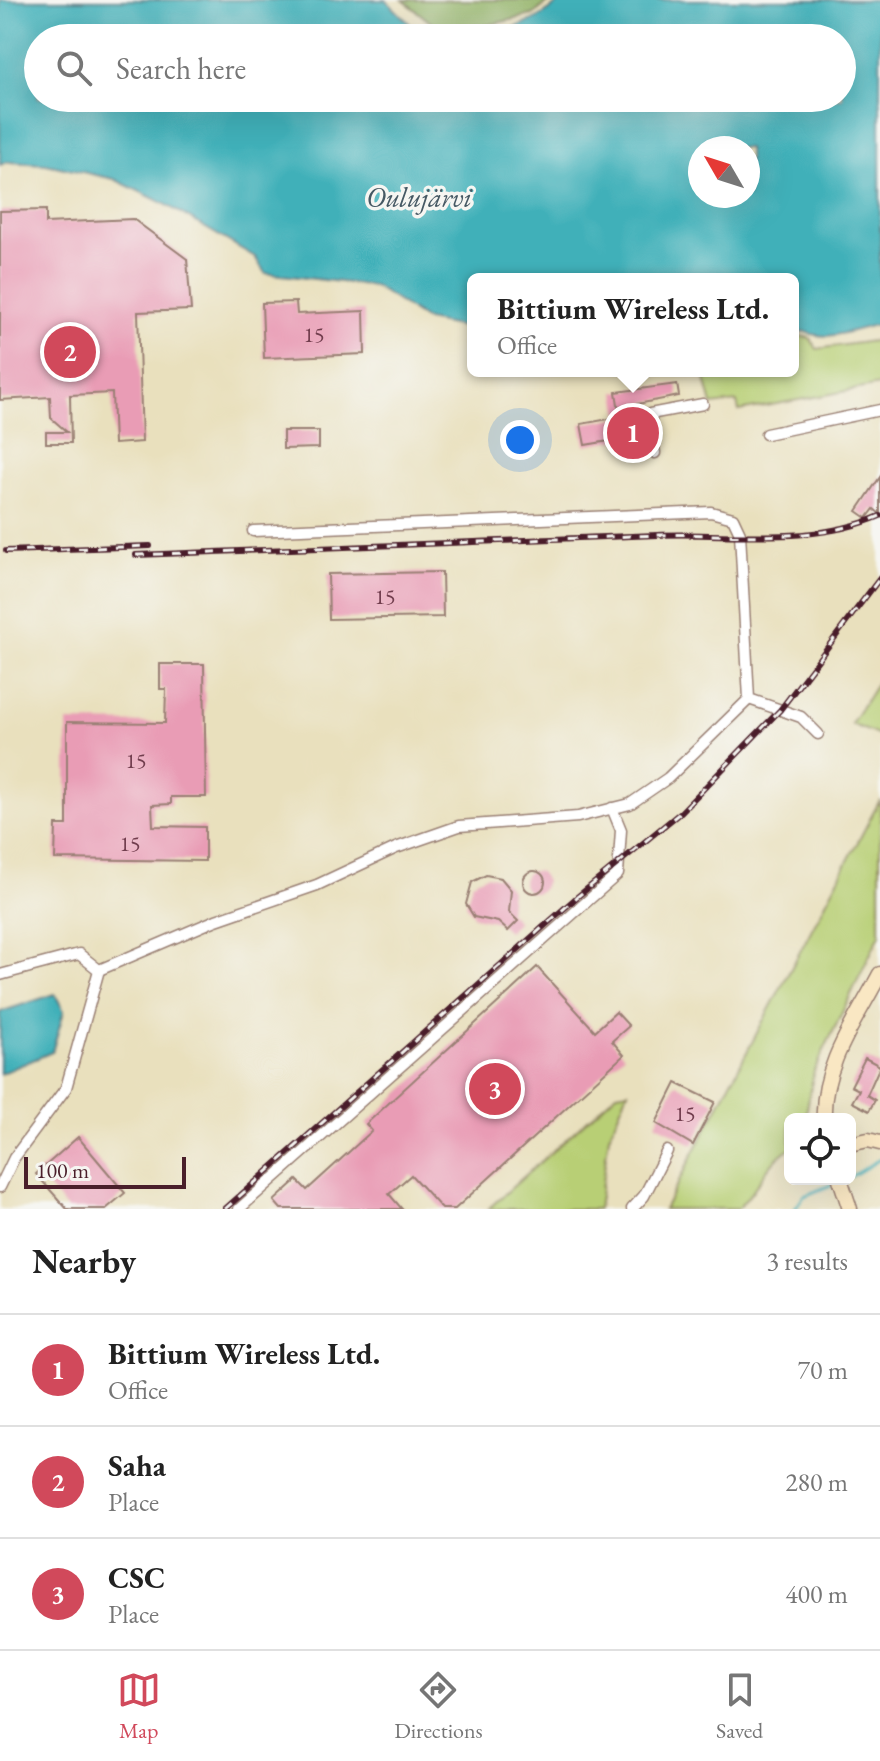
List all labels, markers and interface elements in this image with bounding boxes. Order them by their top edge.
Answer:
search box [24,24,856,112]
icon: search [52,46,96,90]
text: Search here [116,49,246,88]
north arrow [688,136,760,208]
water label: Oulujärvi [366,179,473,215]
popup [467,273,799,377]
text: Bittium Wireless Ltd. [497,289,769,328]
house number: 15 [303,320,325,349]
pin: 2 [44,322,96,382]
text: Office [497,328,557,362]
pin: 1 [607,403,659,463]
your location [500,420,540,460]
house number: 15 [374,582,396,611]
house number: 15 [125,746,147,775]
house number: 15 [119,829,141,858]
pin: 3 [469,1059,521,1119]
house number: 15 [674,1099,696,1128]
map controls [784,1113,856,1185]
button: locate [784,1113,856,1185]
scale bar [24,1153,186,1189]
text: 100 m [36,1156,89,1185]
text: Nearby [32,1239,136,1283]
text: 3 results [767,1244,848,1278]
text: Bittium Wireless Ltd. [108,1334,380,1373]
text: 1 [51,1353,65,1387]
text: 70 m [798,1353,848,1387]
text: Office [108,1373,168,1407]
text: Saha [108,1446,166,1485]
text: 2 [51,1465,65,1499]
text: 280 m [785,1465,848,1499]
text: Place [108,1485,159,1519]
text: CSC [108,1558,165,1597]
text: 3 [51,1577,65,1611]
text: 400 m [785,1577,848,1611]
text: Place [108,1597,159,1631]
tab: Map [117,1668,161,1745]
tab: Directions [394,1668,483,1745]
tab: Saved [716,1668,763,1745]

